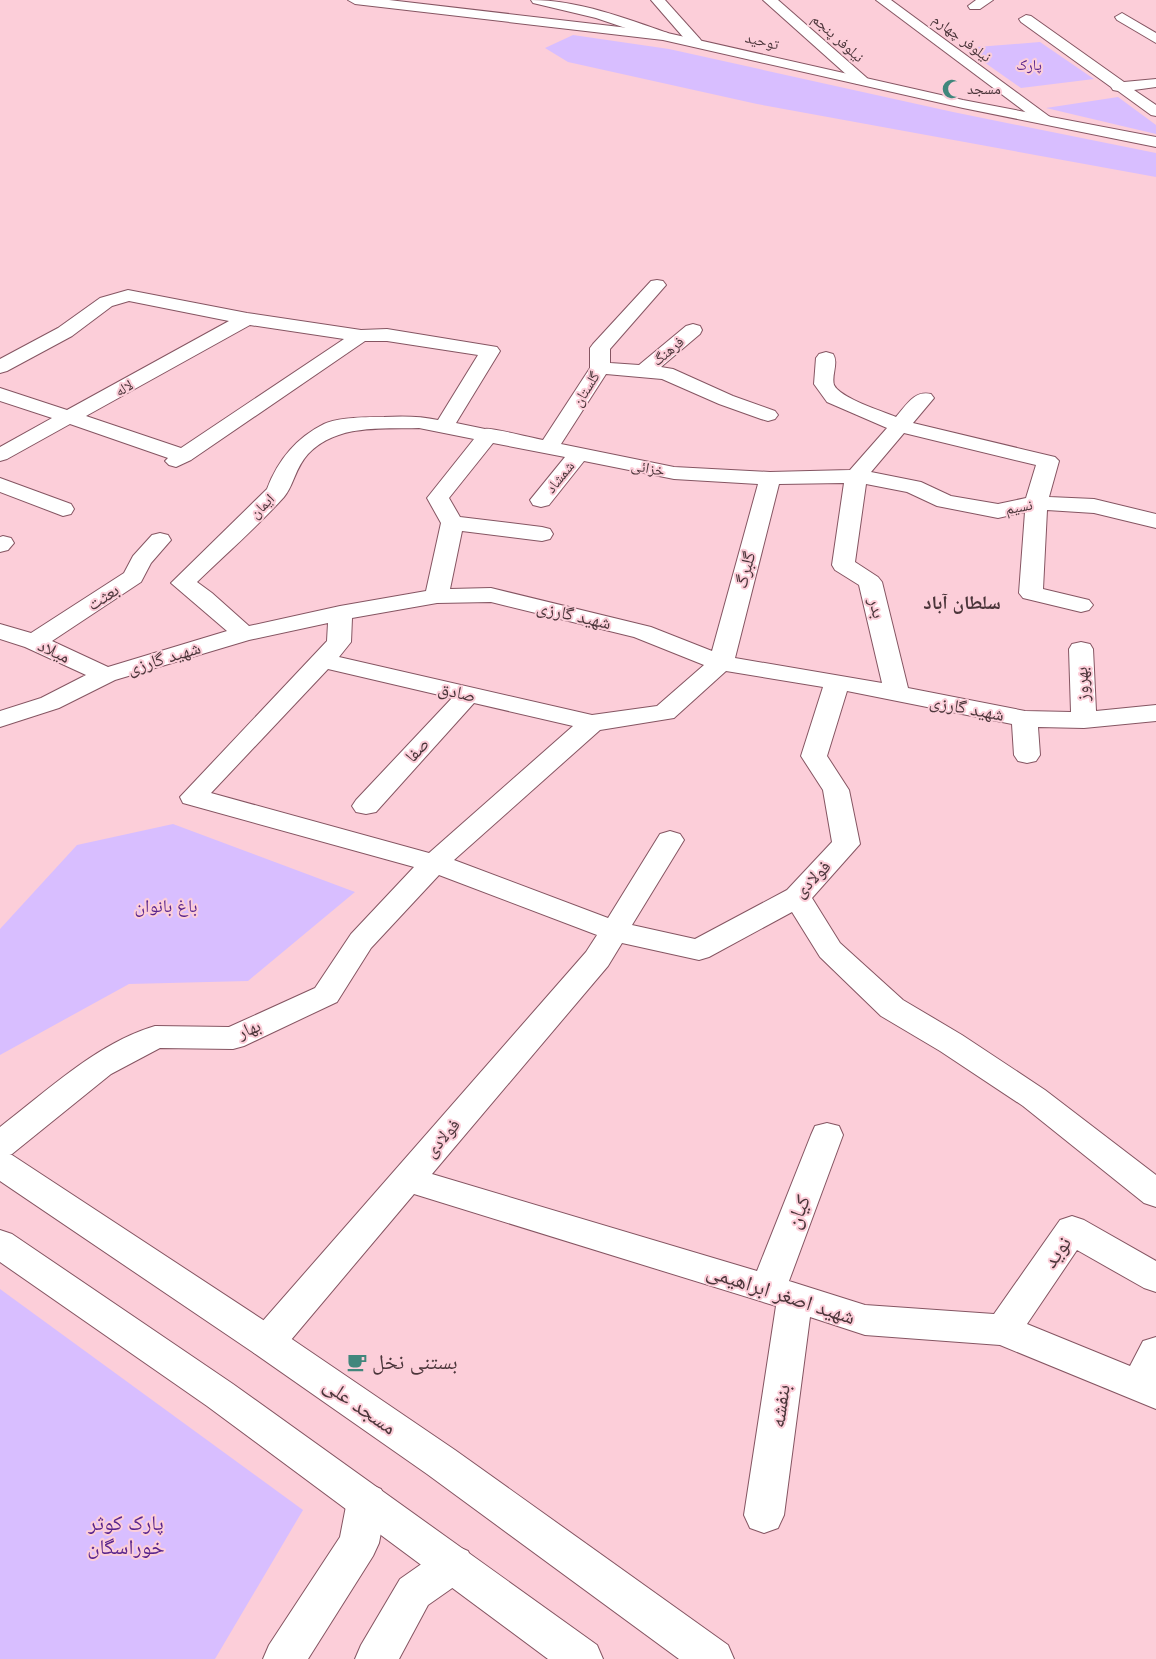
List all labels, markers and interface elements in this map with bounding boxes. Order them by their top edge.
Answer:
street label: نیلوفر پنجم [808,9,868,67]
street label: نیلوفر چهارم [929,9,995,67]
street label: توحید [743,27,781,54]
park label: پارک [1016,55,1042,74]
mosque icon: مسجد [941,78,963,100]
place label: مسجد [967,79,1001,98]
street label: فرهنگ [648,332,688,369]
street label: گلستان [567,367,605,410]
street label: لاله [111,375,136,400]
street label: خزائی [630,455,667,481]
street label: شمشاد [541,457,578,497]
street label: ایمان [245,489,279,523]
street label: نسیم [1004,495,1034,519]
street label: گلبرگ [729,548,761,591]
street label: بعثت [82,578,123,615]
district label: سلطان آباد [923,590,1001,614]
street label: بدر [864,594,891,620]
street label: شهید گارزی [535,595,614,634]
street label: میلاد [34,633,74,668]
street label: شهید گارزی [124,635,203,680]
street label: بهروز [1069,666,1094,703]
street label: صادق [436,676,478,707]
street label: شهید گارزی [928,689,1006,726]
street label: صفا [399,732,434,767]
street label: فولادی [788,855,835,902]
park label: باغ بانوان [135,894,197,917]
street label: بهار [233,1013,264,1044]
street label: فولادی [419,1114,465,1162]
street label: کیان [779,1191,816,1232]
street label: نوید [1036,1231,1077,1273]
street label: شهید اصغر ابراهیمی [703,1257,859,1330]
place label: بستنی نخل [372,1348,458,1375]
cafe icon: بستنی نخل [346,1351,368,1373]
street label: مسجد علی [318,1371,402,1441]
street label: بنفشه [763,1383,796,1429]
park label: پارک کوثر خوراسگان [87,1509,165,1560]

